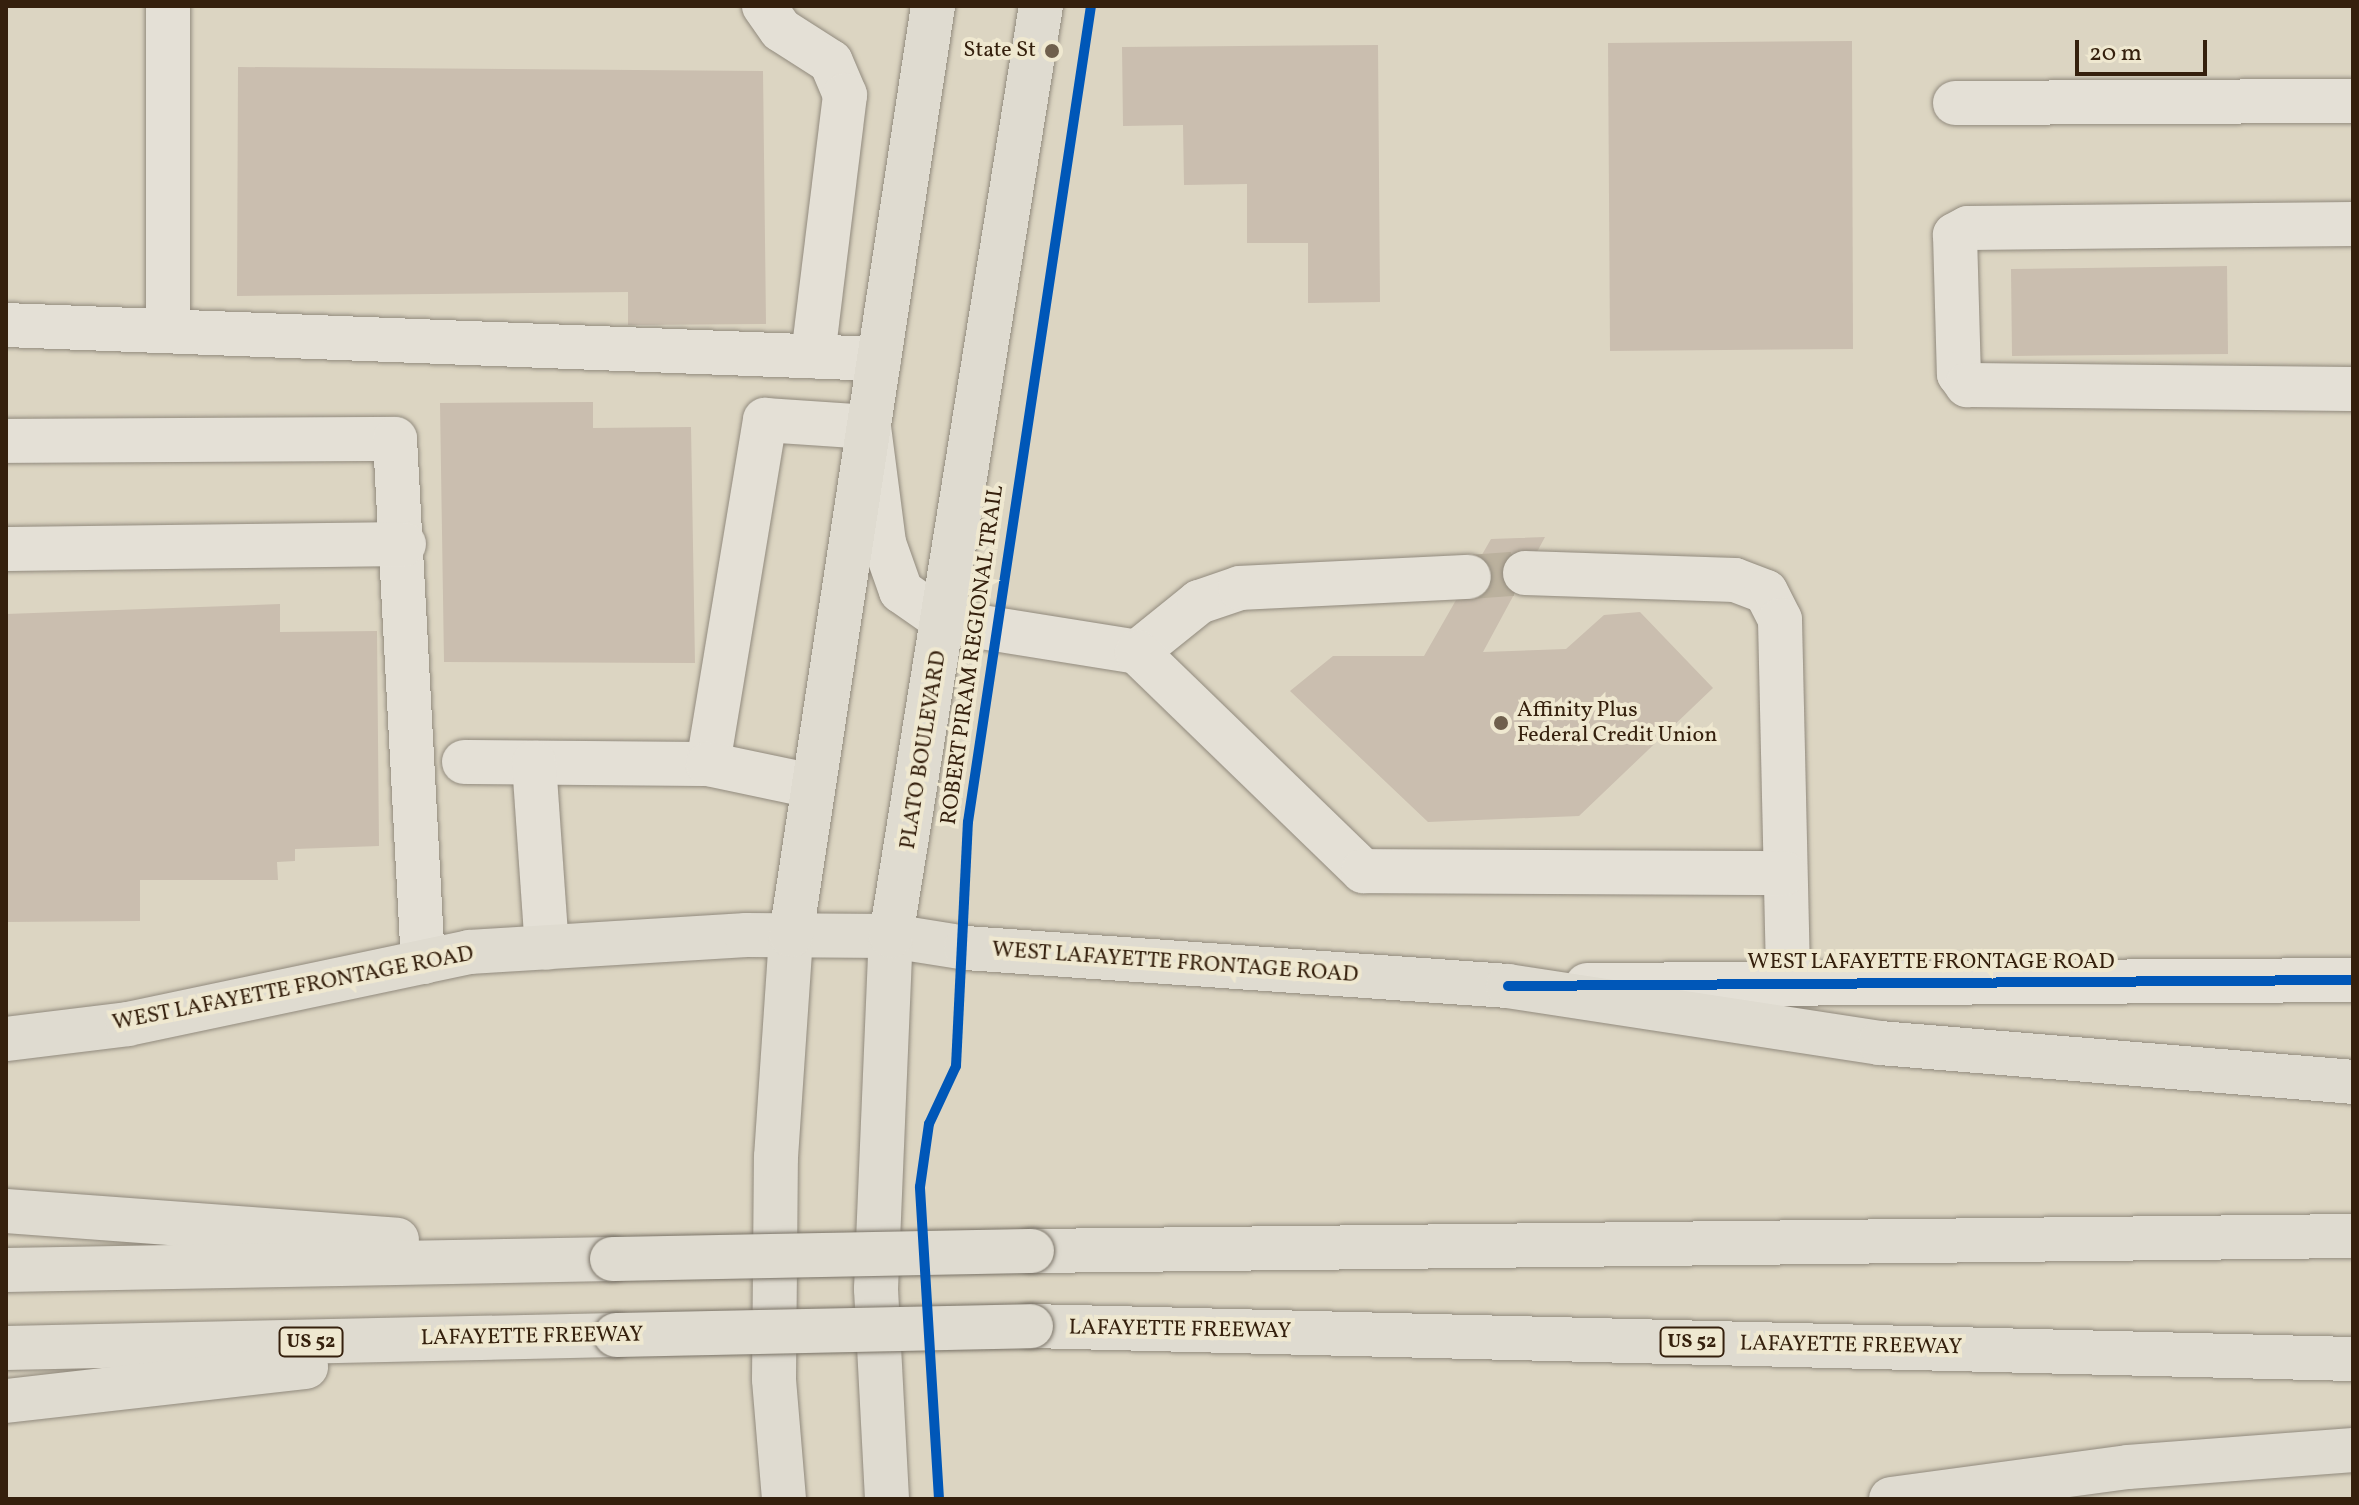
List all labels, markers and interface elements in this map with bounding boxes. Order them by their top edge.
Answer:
scale bar [2079,24,2211,74]
text: 20 m [2089,37,2142,71]
place label: State St [963,38,1036,64]
marker: State St [1043,42,1061,60]
street label: ROBERT PIRAM REGIONAL TRAIL [936,483,1010,827]
street label: PLATO BOULEVARD [895,649,953,851]
place label: Affinity Plus Federal Credit Union [1517,697,1717,748]
marker: Affinity Plus Federal Credit Union [1492,714,1510,732]
street label: WEST LAFAYETTE FRONTAGE ROAD [991,937,1359,989]
street label: WEST LAFAYETTE FRONTAGE ROAD [110,941,476,1037]
street label: WEST LAFAYETTE FRONTAGE ROAD [1747,950,2115,976]
street label: LAFAYETTE FREEWAY [1068,1315,1292,1345]
street label: LAFAYETTE FREEWAY [420,1322,644,1352]
road number: US 52 [277,1326,345,1358]
road number: US 52 [1658,1326,1726,1358]
street label: LAFAYETTE FREEWAY [1739,1331,1963,1361]

